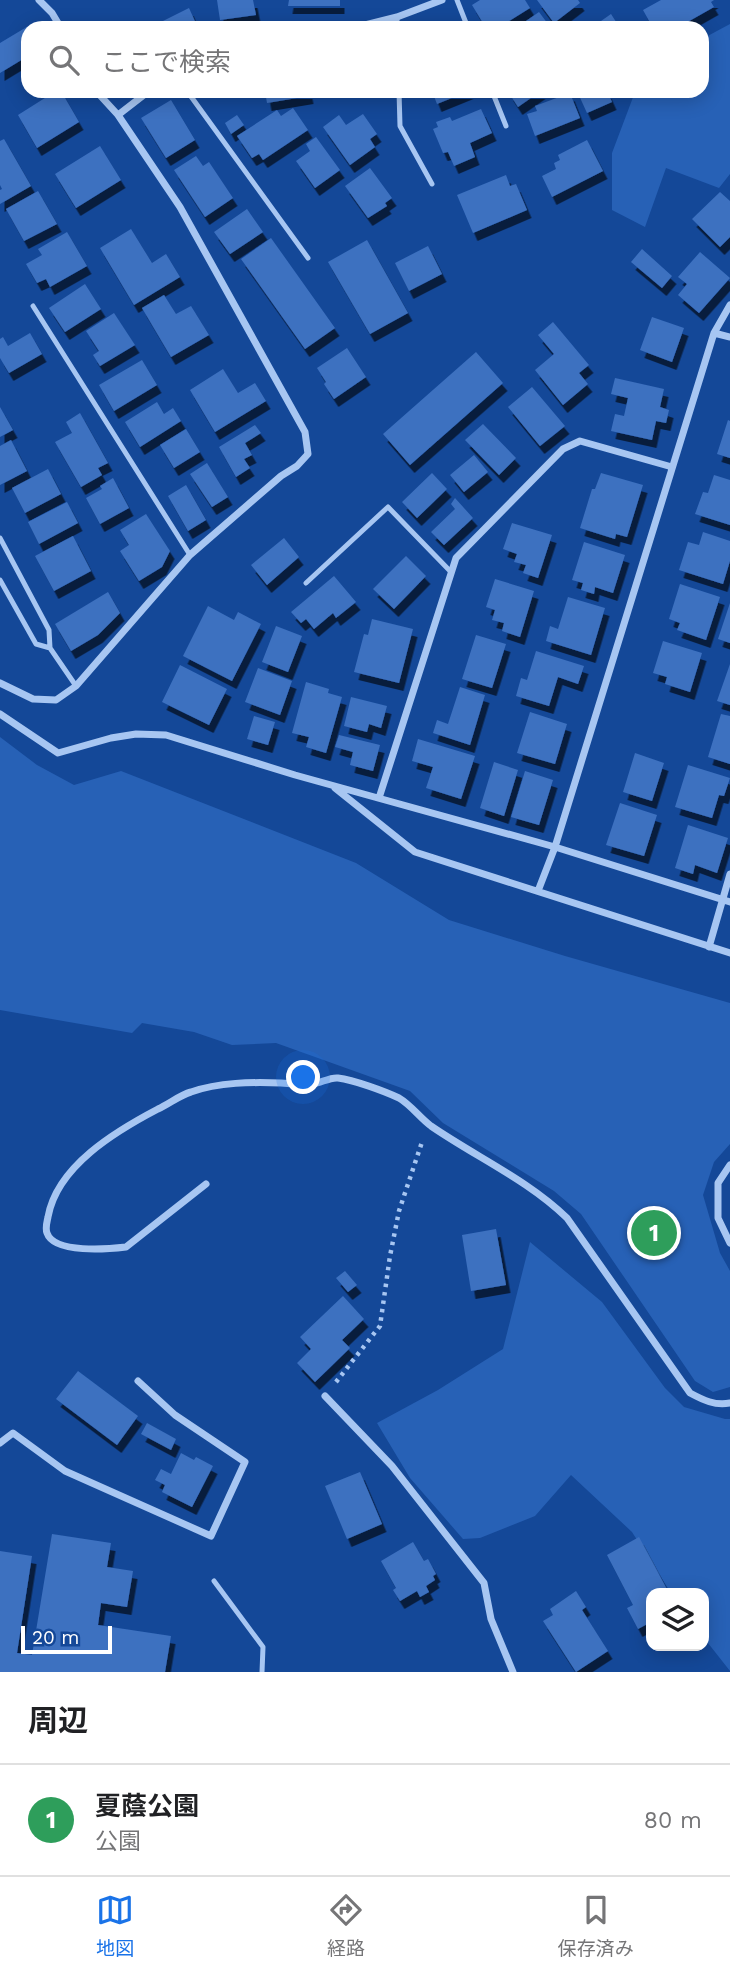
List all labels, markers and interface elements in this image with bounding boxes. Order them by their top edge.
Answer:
search box [21,21,709,98]
icon: search [45,41,83,79]
text: ここで検索 [101,47,231,77]
your location [286,1060,320,1094]
pin: 1 [631,1207,677,1259]
map controls [646,1588,709,1651]
button: layers [646,1588,709,1651]
scale bar [21,1623,112,1655]
text: 20 m [32,1626,79,1649]
text: 周辺 [28,1703,88,1738]
text: 夏蔭公園 [95,1791,199,1821]
text: 1 [46,1807,56,1834]
text: 80 m [644,1807,702,1834]
text: 公園 [95,1828,141,1855]
tab: 地図 [96,1891,134,1960]
tab: 経路 [327,1891,365,1960]
tab: 保存済み [558,1891,634,1960]

